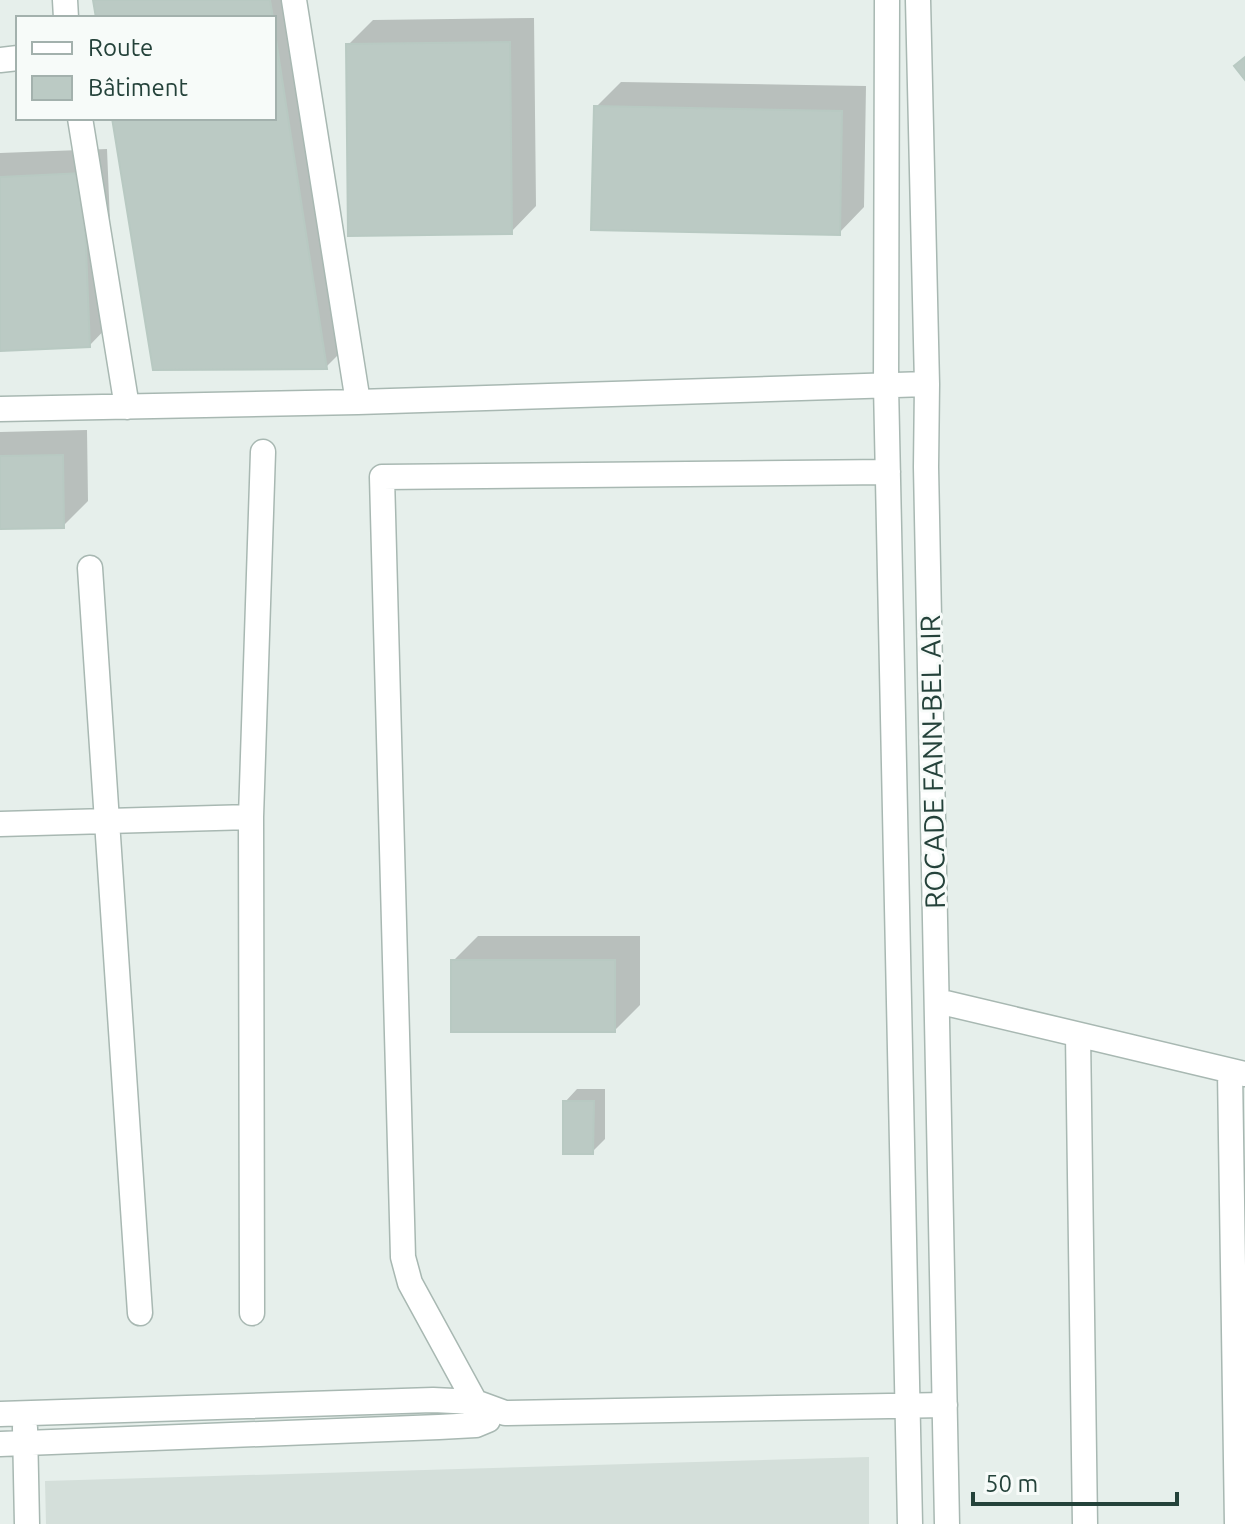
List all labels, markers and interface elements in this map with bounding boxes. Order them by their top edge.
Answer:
legend [16,16,276,120]
text: Route [88,34,153,61]
text: Bâtiment [88,74,189,101]
street label: ROCADE FANN-BEL AIR [914,615,950,909]
scale bar [973,1456,1177,1506]
text: 50 m [985,1470,1038,1497]

